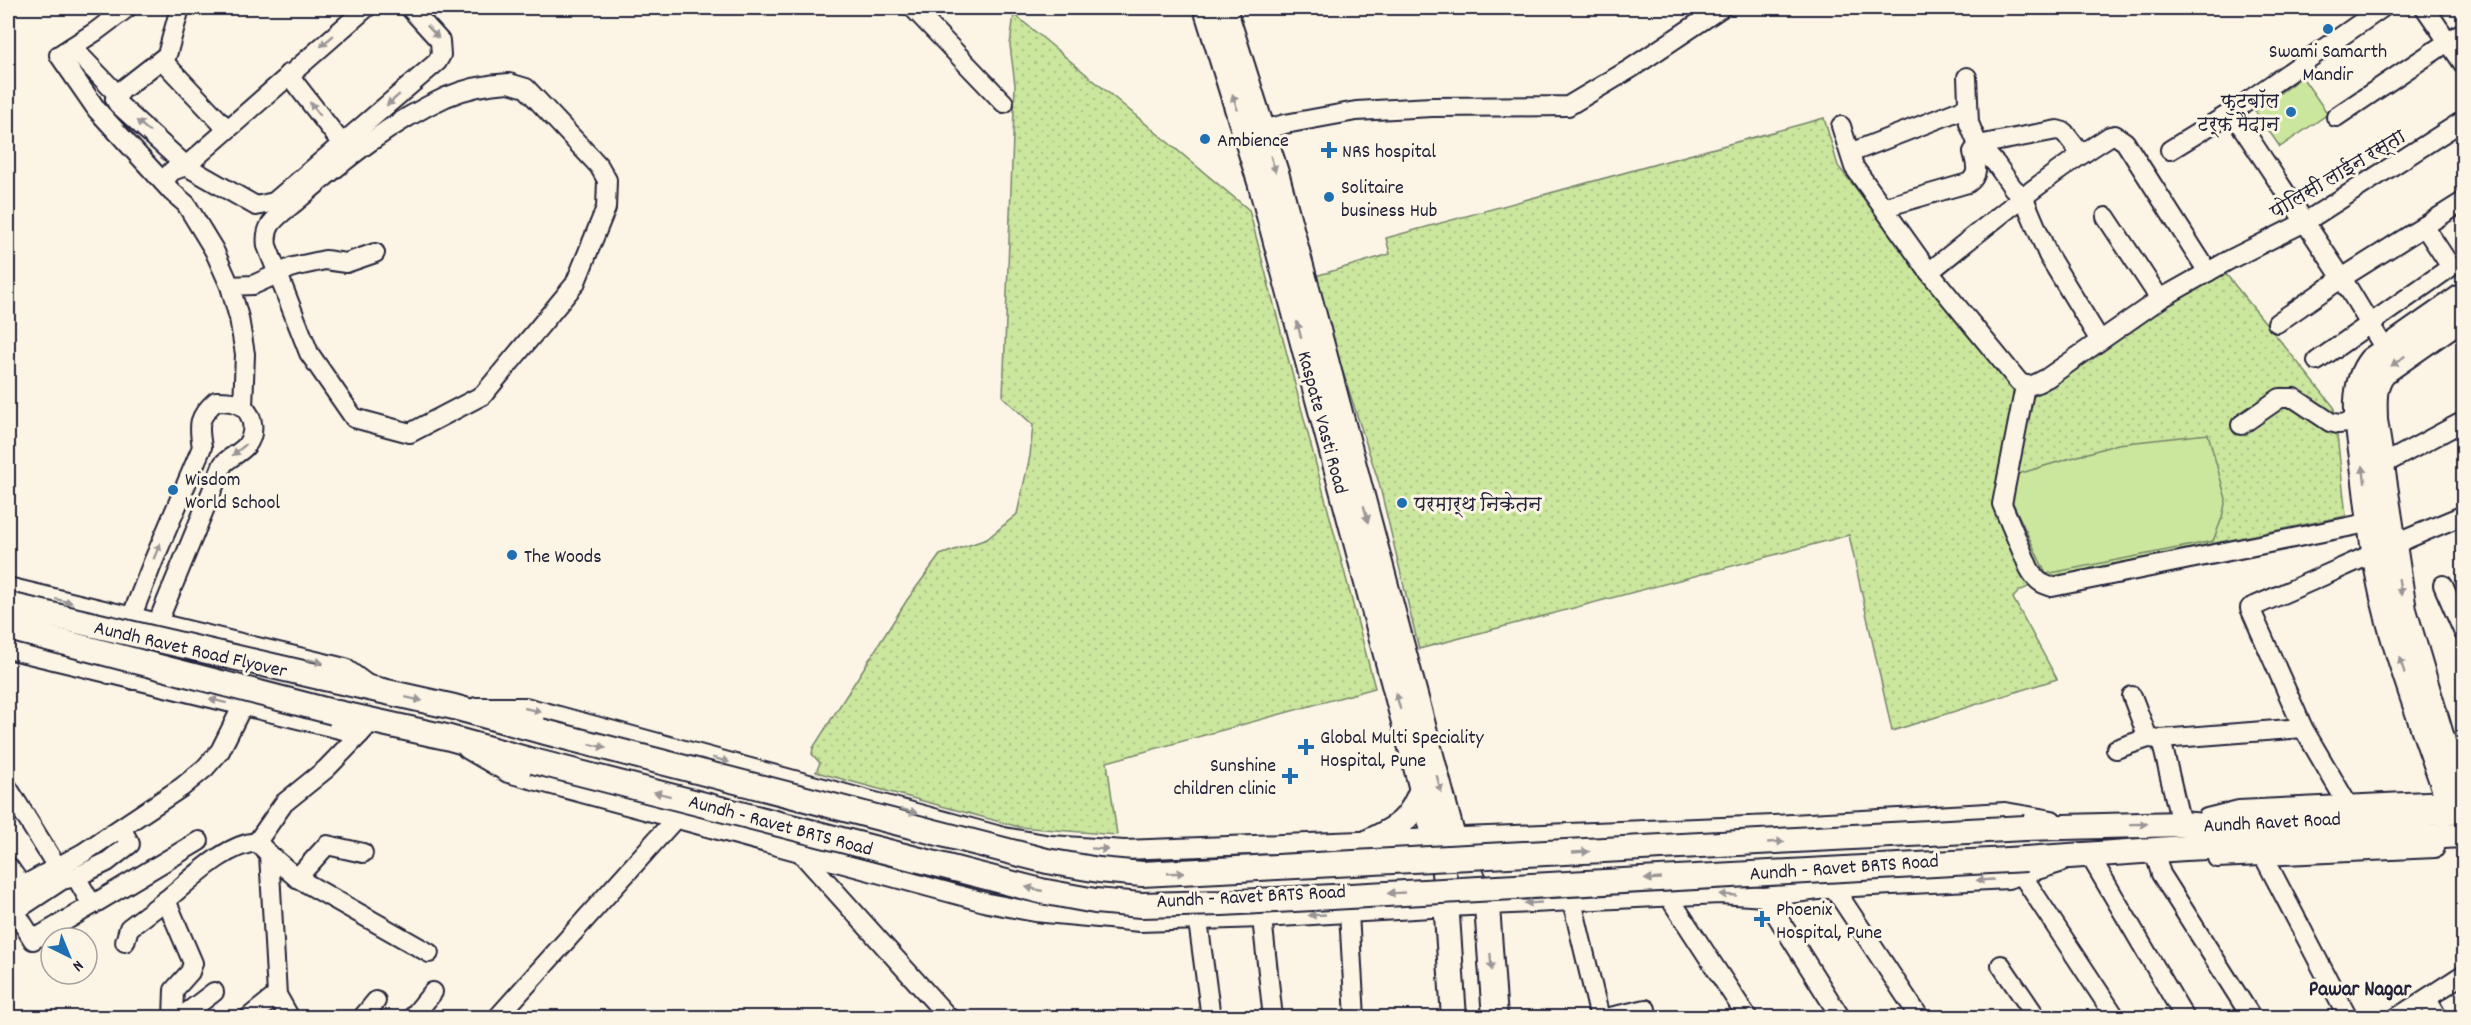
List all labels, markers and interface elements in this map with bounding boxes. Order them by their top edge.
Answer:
marker: Swami Samarth Mandir [2321,22,2335,36]
one-way arrow [425,25,439,39]
one-way arrow [319,35,335,48]
place label: Swami Samarth Mandir [2269,39,2387,90]
place label: फुटबॉल टर्फ मैदान [2197,88,2280,140]
one-way arrow [1230,93,1240,111]
one-way arrow [385,94,401,107]
one-way arrow [310,102,322,117]
marker: फुटबॉल टर्फ मैदान [2284,105,2298,119]
one-way arrow [135,119,151,132]
street label: पोलिसी लाईन रस्ता [2265,124,2412,228]
place label: Ambience [1217,128,1289,156]
marker: Ambience [1198,132,1212,146]
place label: NRS hospital [1342,139,1436,167]
marker: NRS hospital [1320,141,1338,159]
one-way arrow [1269,155,1278,173]
place label: Solitaire business Hub [1341,175,1437,226]
marker: Solitaire business Hub [1322,190,1336,204]
one-way arrow [1294,321,1303,339]
street label: Kaspate Vasti Road [1289,348,1354,497]
one-way arrow [2391,355,2407,367]
one-way arrow [231,443,247,456]
one-way arrow [2359,465,2369,484]
place label: Wisdom World School [185,467,280,518]
marker: Wisdom World School [166,483,180,497]
place label: परमार्थ निकेतन [1413,491,1542,520]
marker: परमार्थ निकेतन [1395,496,1409,510]
one-way arrow [1362,505,1371,523]
one-way arrow [152,542,162,560]
place label: The Woods [524,544,602,572]
marker: The Woods [505,548,519,562]
one-way arrow [2396,577,2405,596]
one-way arrow [55,596,74,606]
street label: Aundh Ravet Road Flyover [91,615,290,687]
one-way arrow [306,656,324,666]
one-way arrow [2396,656,2406,674]
one-way arrow [1393,692,1403,710]
one-way arrow [405,694,423,704]
one-way arrow [209,696,227,706]
one-way arrow [524,705,542,715]
place label: Global Multi Speciality Hospital, Pune [1320,725,1485,776]
marker: Global Multi Speciality Hospital, Pune [1297,738,1315,756]
one-way arrow [589,741,607,751]
place label: Sunshine children clinic [1174,753,1276,804]
one-way arrow [712,756,730,766]
marker: Sunshine children clinic [1281,767,1299,785]
one-way arrow [1434,775,1444,793]
one-way arrow [653,789,671,799]
street label: Aundh - Ravet BRTS Road [685,789,875,865]
street label: Aundh Ravet Road [2203,806,2342,842]
one-way arrow [900,807,918,817]
one-way arrow [2130,819,2149,829]
one-way arrow [1766,837,1785,846]
one-way arrow [1091,844,1110,854]
one-way arrow [1571,848,1590,857]
street label: Aundh - Ravet BRTS Road [1749,848,1940,890]
one-way arrow [1167,868,1186,878]
one-way arrow [1644,875,1663,884]
one-way arrow [1975,876,1994,885]
street label: Aundh - Ravet BRTS Road [1156,879,1347,917]
one-way arrow [1025,884,1044,894]
one-way arrow [1386,889,1405,898]
one-way arrow [1718,890,1737,899]
place label: Phoenix Hospital, Pune [1776,897,1882,948]
one-way arrow [1523,899,1542,908]
marker: Phoenix Hospital, Pune [1753,910,1771,928]
one-way arrow [1308,911,1327,920]
north arrow [39,926,99,986]
one-way arrow [1486,952,1496,971]
text: N [67,954,88,976]
district label: Pawar Nagar [2309,976,2412,1006]

